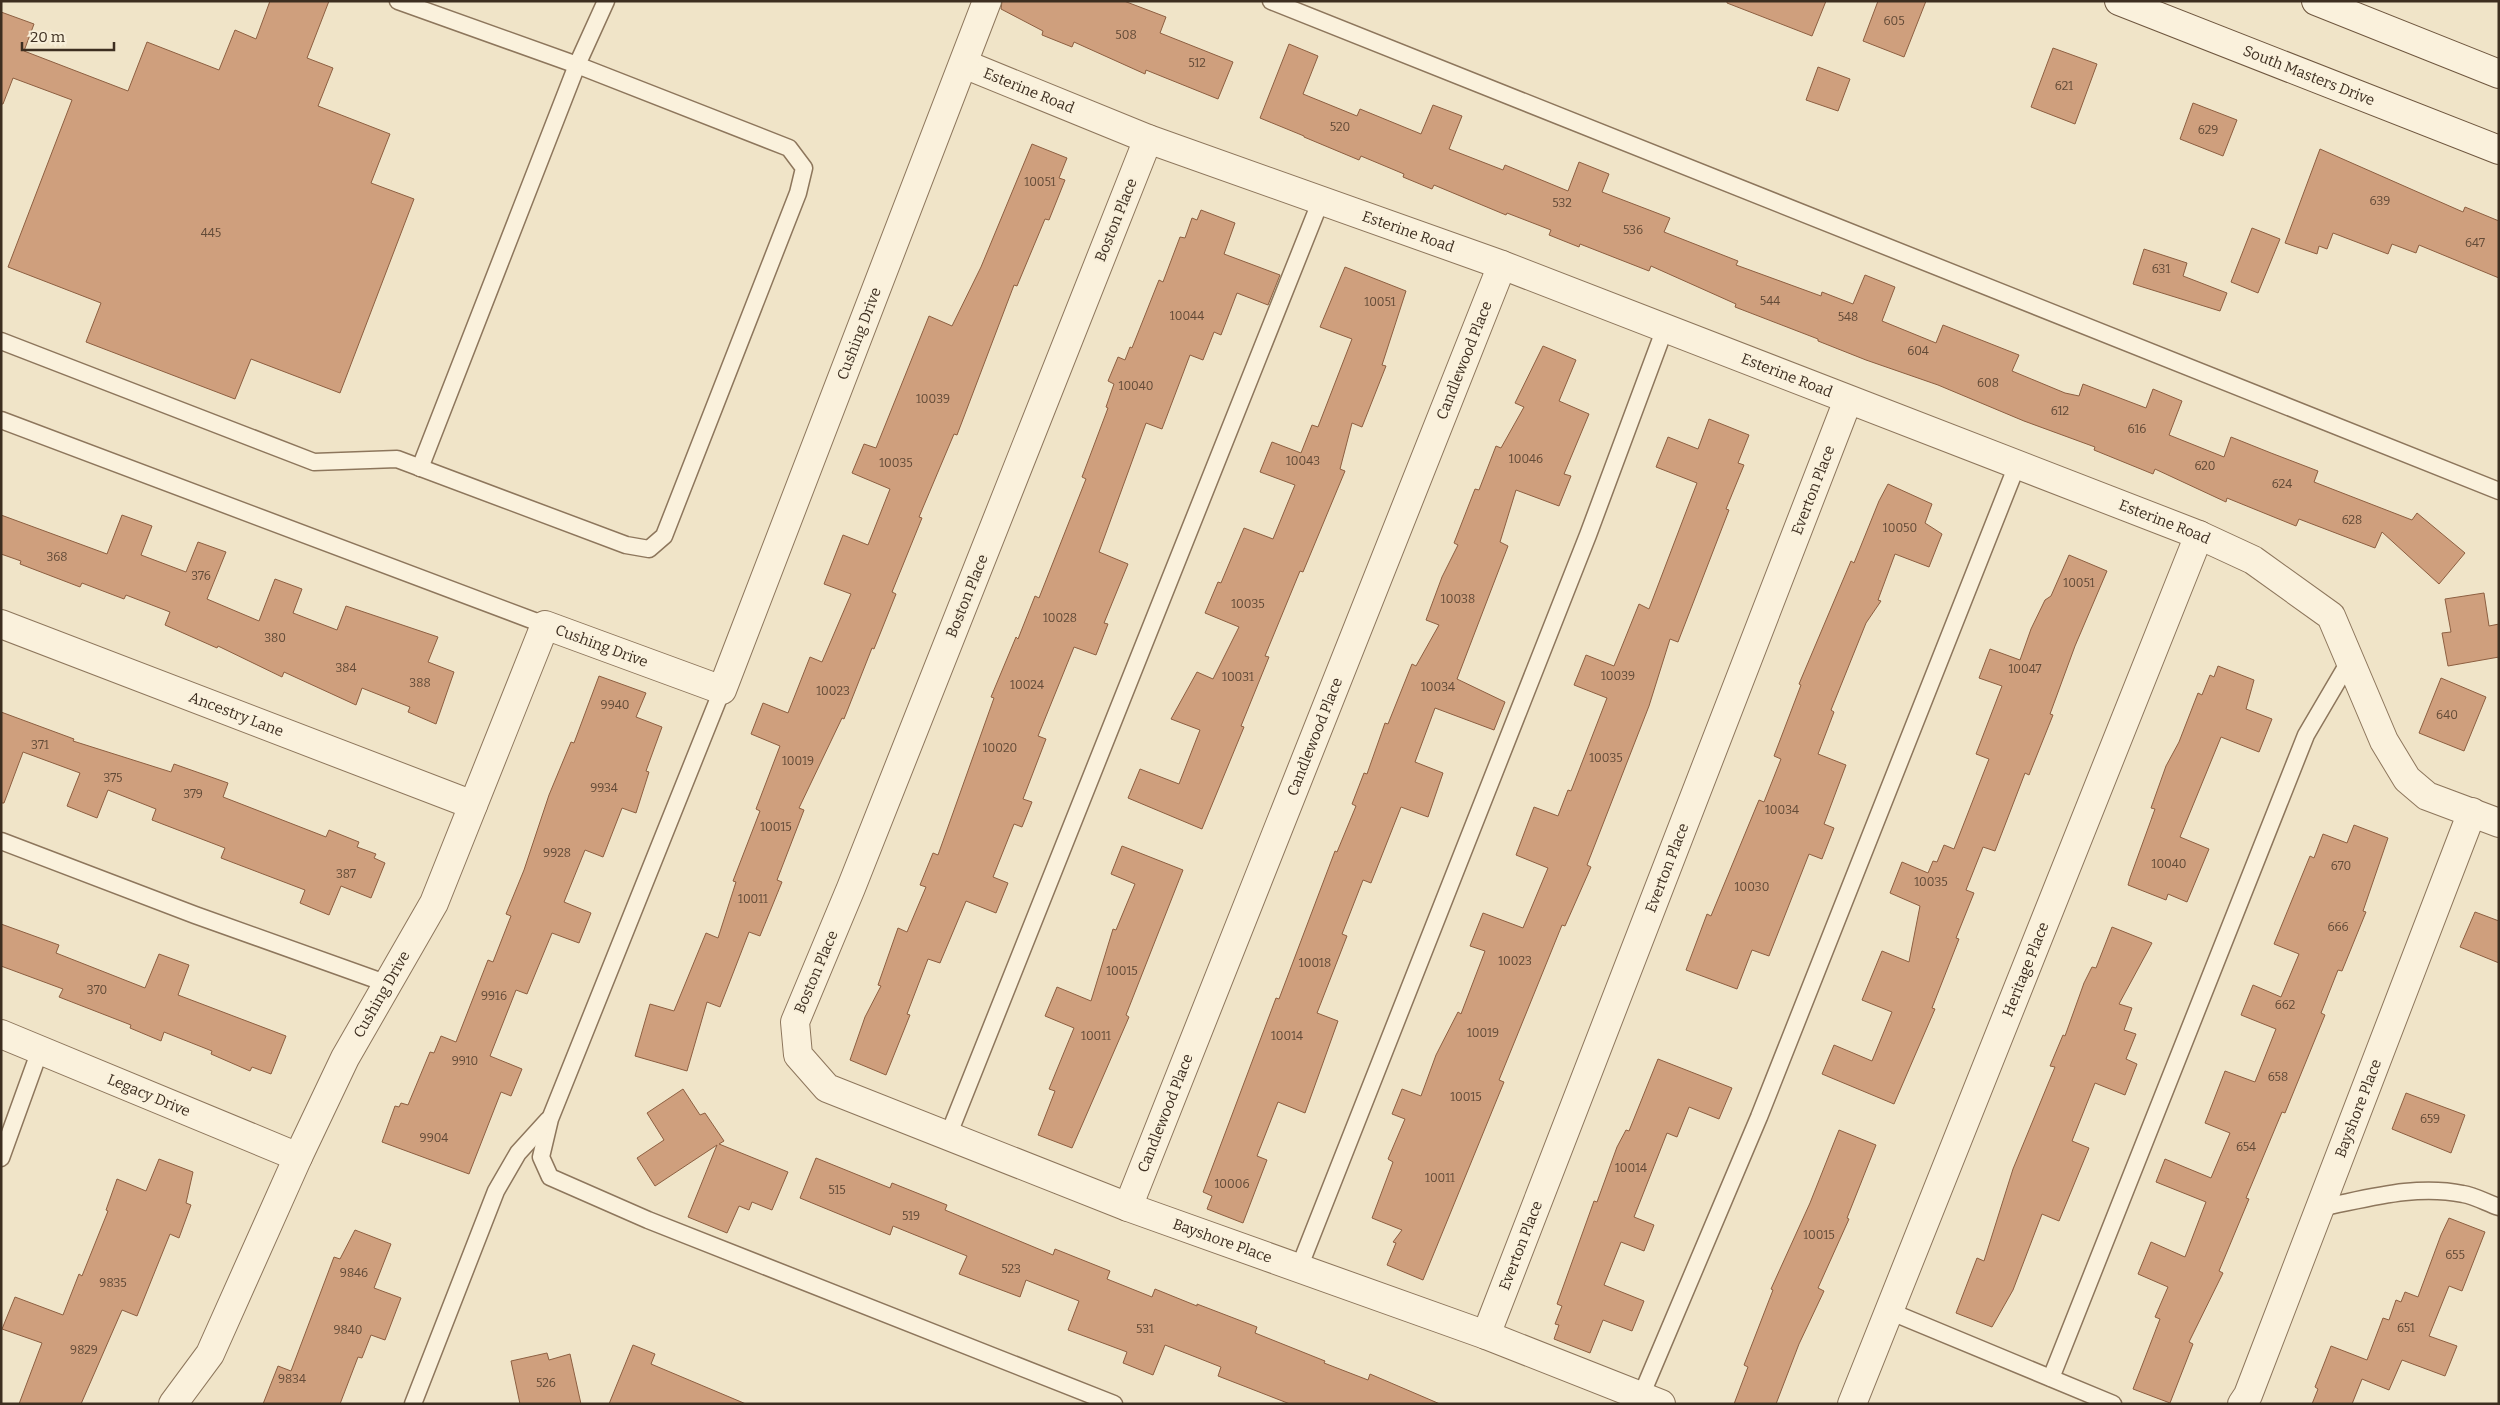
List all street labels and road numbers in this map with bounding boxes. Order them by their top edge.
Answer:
street label: South Masters Drive [2240,42,2377,109]
street label: Esterine Road [981,64,1077,117]
street label: Boston Place [1091,176,1141,264]
street label: Esterine Road [1360,207,1457,256]
street label: Cushing Drive [833,285,885,382]
street label: Candlewood Place [1433,298,1496,422]
street label: Esterine Road [1739,350,1835,401]
street label: Everton Place [1788,443,1839,537]
street label: Esterine Road [2116,496,2213,548]
street label: Boston Place [942,552,992,640]
street label: Cushing Drive [553,621,651,671]
street label: Candlewood Place [1283,675,1346,799]
street label: Ancestry Lane [186,688,286,741]
street label: Everton Place [1641,821,1692,915]
street label: Heritage Place [1999,919,2053,1019]
street label: Boston Place [790,928,842,1016]
street label: Cushing Drive [349,948,414,1041]
street label: Candlewood Place [1134,1051,1197,1175]
street label: Bayshore Place [2331,1056,2385,1160]
street label: Legacy Drive [105,1070,193,1120]
street label: Everton Place [1495,1198,1546,1293]
street label: Bayshore Place [1170,1215,1274,1267]

